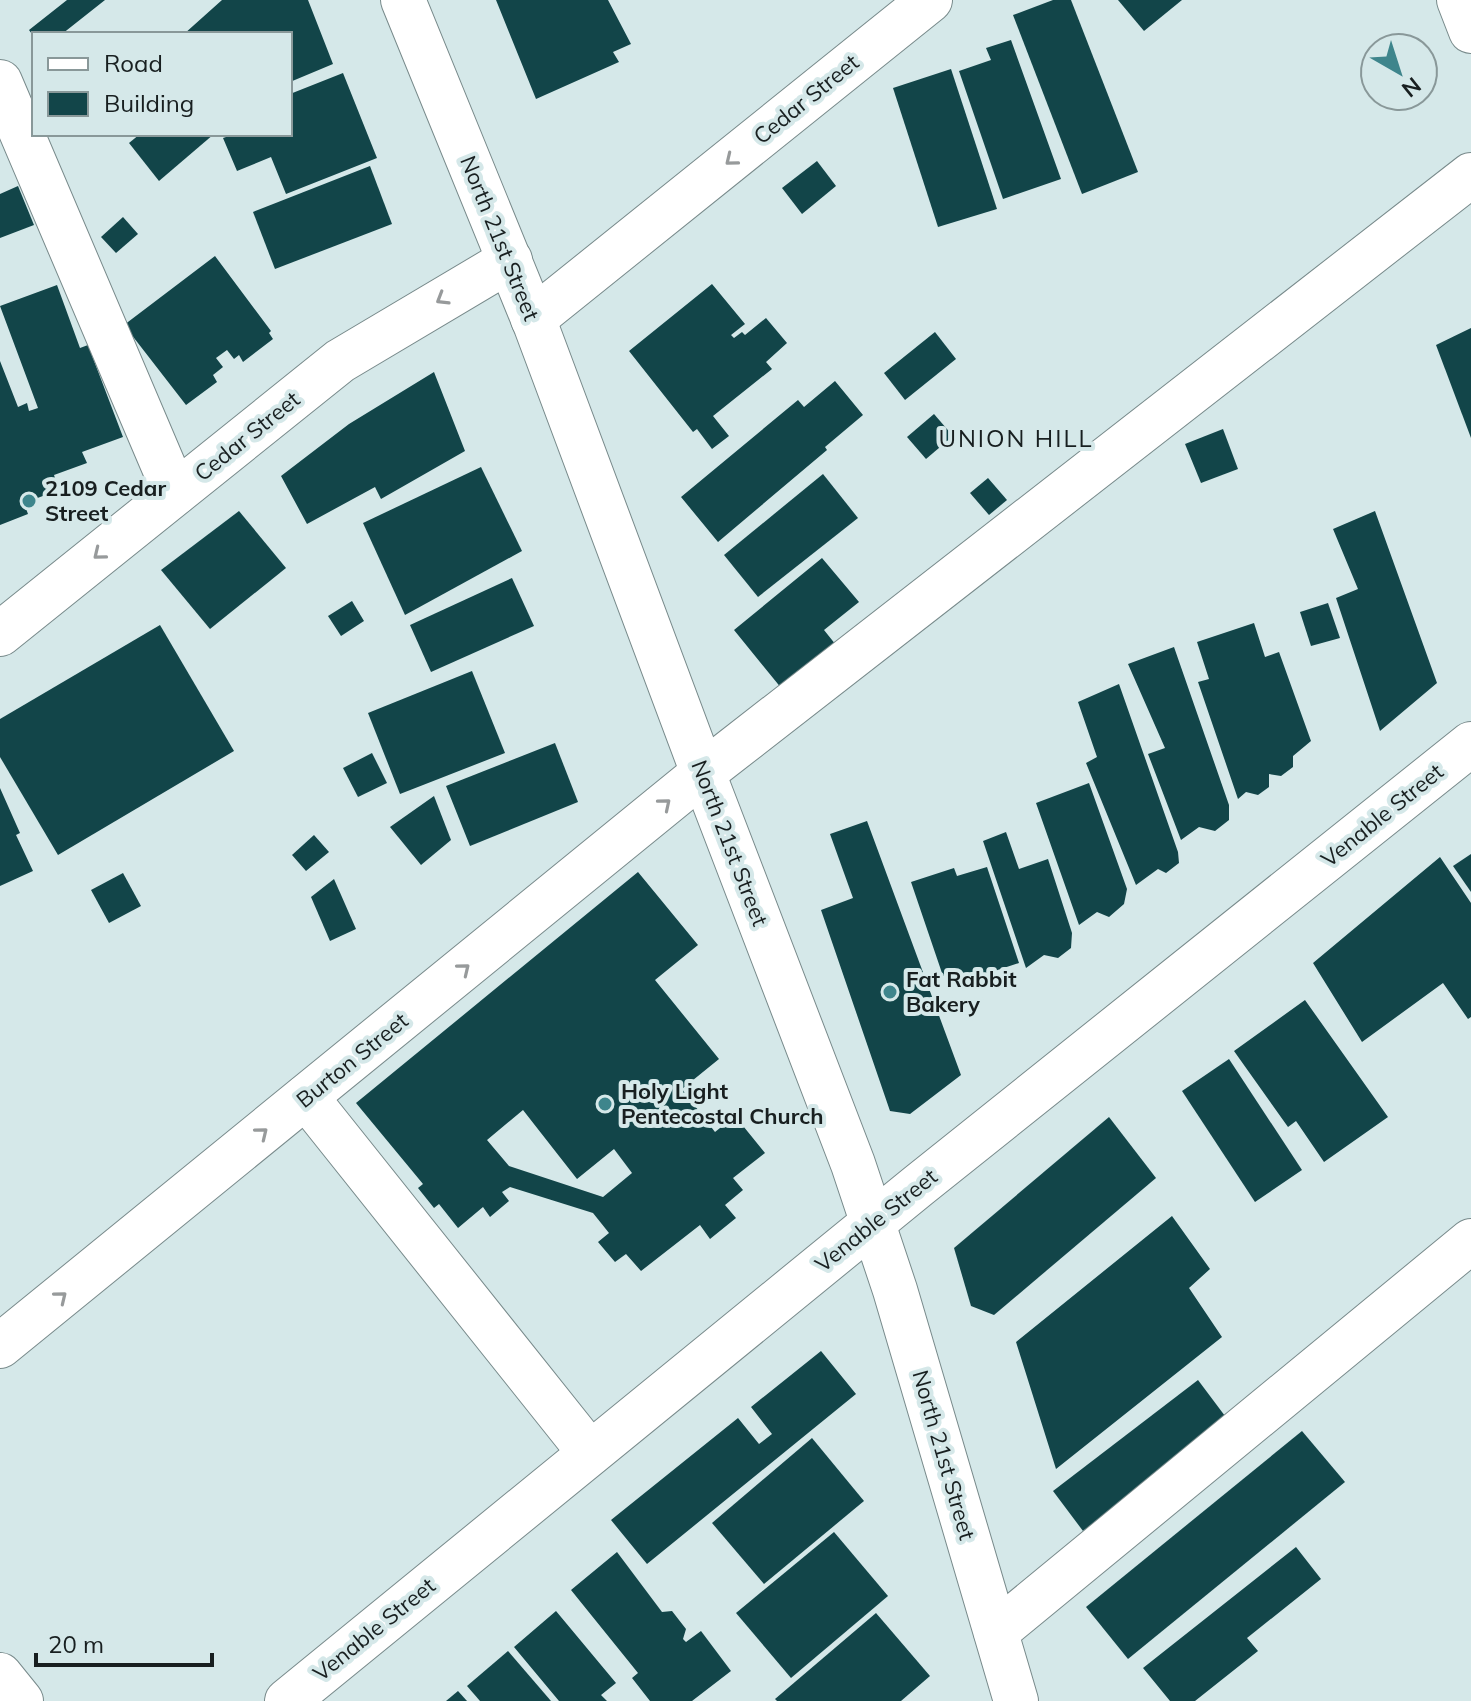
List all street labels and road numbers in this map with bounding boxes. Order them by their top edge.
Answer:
street label: Cedar Street [748,48,864,150]
street label: North 21st Street [454,151,546,325]
street label: Cedar Street [189,385,305,487]
street label: North 21st Street [686,756,775,930]
street label: Venable Street [1315,757,1449,873]
street label: Burton Street [290,1006,414,1114]
street label: Venable Street [809,1162,943,1278]
street label: North 21st Street [906,1367,982,1543]
street label: Venable Street [307,1571,441,1687]

